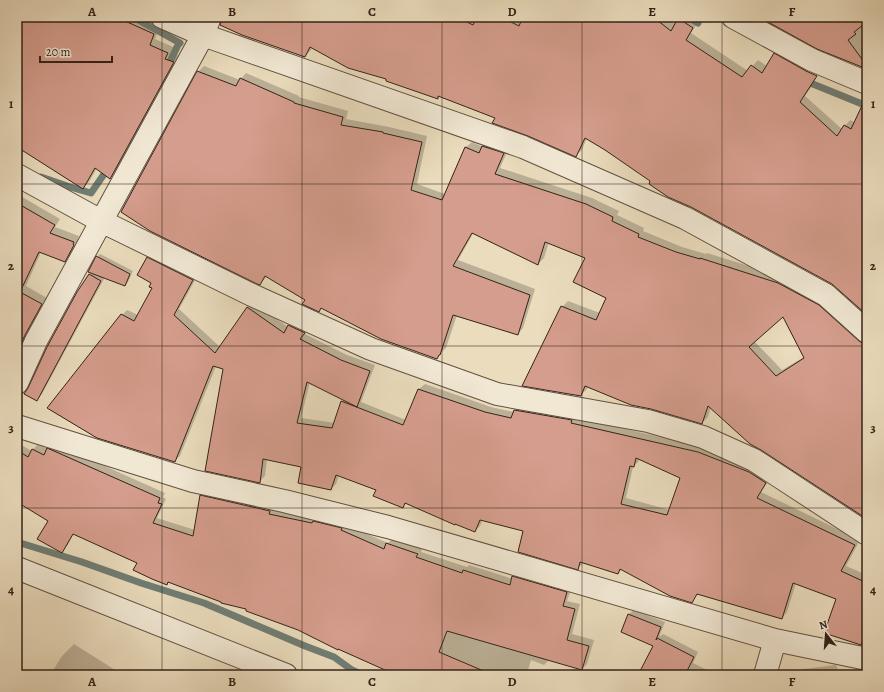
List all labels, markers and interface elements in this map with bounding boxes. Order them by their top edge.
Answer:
text: A [87,3,97,20]
text: B [228,3,236,20]
text: C [368,3,376,20]
text: D [507,3,517,20]
text: E [648,3,656,20]
text: F [789,3,796,20]
scale bar [40,38,112,64]
text: 20 m [46,44,70,60]
text: 1 [9,95,14,112]
text: 1 [871,95,876,112]
text: 2 [8,257,15,274]
text: 2 [870,257,877,274]
text: 3 [8,419,14,436]
text: 3 [870,419,876,436]
text: 4 [8,581,14,598]
text: 4 [870,581,876,598]
north arrow [806,614,846,654]
text: N [817,617,829,633]
text: A [87,673,97,690]
text: B [228,673,236,690]
text: C [368,673,376,690]
text: D [507,673,517,690]
text: E [648,673,656,690]
text: F [789,673,796,690]

